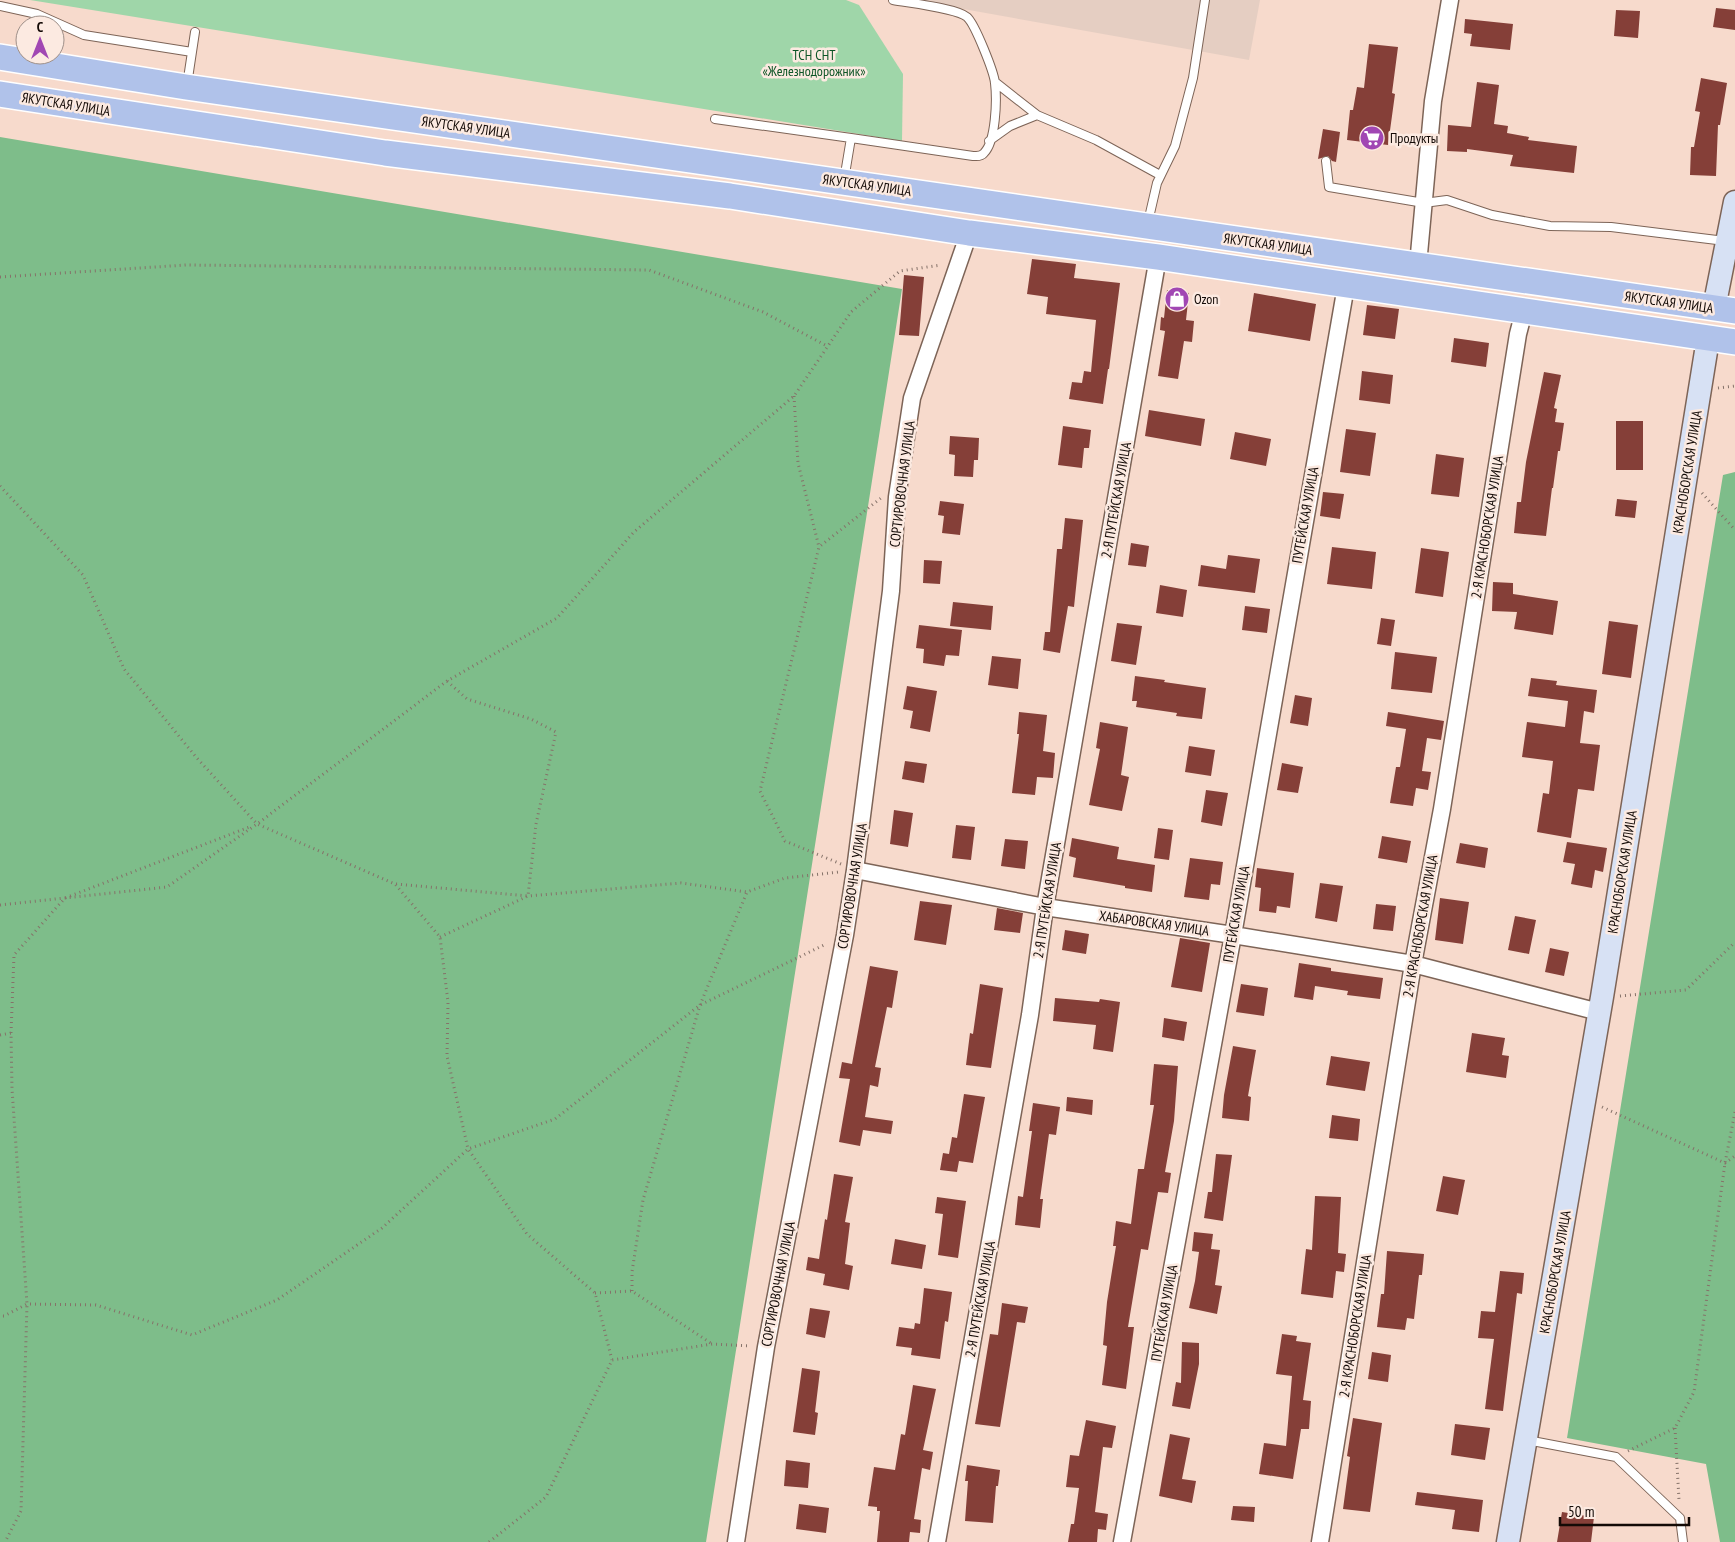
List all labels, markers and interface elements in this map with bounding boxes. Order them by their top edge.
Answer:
north arrow [15,15,65,65]
text: С [37,18,44,36]
park label: ТСН СНТ «Железнодорожник» [762,46,866,80]
street label: ЯКУТСКАЯ УЛИЦА [21,88,112,120]
street label: ЯКУТСКАЯ УЛИЦА [421,112,512,142]
supermarket icon: Продукты [1359,125,1385,151]
place label: Продукты [1390,129,1438,147]
street label: ЯКУТСКАЯ УЛИЦА [822,170,913,200]
street label: ЯКУТСКАЯ УЛИЦА [1223,229,1314,259]
shop icon: Ozon [1164,286,1190,312]
street label: ЯКУТСКАЯ УЛИЦА [1624,287,1715,317]
place label: Ozon [1194,290,1219,308]
street label: КРАСНОБОРСКАЯ УЛИЦА [1668,409,1706,535]
street label: СОРТИРОВОЧНАЯ УЛИЦА [885,419,919,548]
street label: 2-Я ПУТЕЙСКАЯ УЛИЦА [1097,440,1135,559]
street label: 2-Я КРАСНОБОРСКАЯ УЛИЦА [1467,454,1507,600]
street label: ПУТЕЙСКАЯ УЛИЦА [1288,465,1322,565]
street label: КРАСНОБОРСКАЯ УЛИЦА [1603,809,1641,935]
street label: СОРТИРОВОЧНАЯ УЛИЦА [833,821,871,950]
street label: 2-Я ПУТЕЙСКАЯ УЛИЦА [1029,840,1065,959]
street label: 2-Я КРАСНОБОРСКАЯ УЛИЦА [1399,853,1441,999]
street label: ПУТЕЙСКАЯ УЛИЦА [1219,864,1253,964]
street label: ХАБАРОВСКАЯ УЛИЦА [1098,906,1211,940]
street label: КРАСНОБОРСКАЯ УЛИЦА [1535,1209,1575,1335]
street label: СОРТИРОВОЧНАЯ УЛИЦА [757,1220,799,1348]
street label: 2-Я ПУТЕЙСКАЯ УЛИЦА [961,1239,999,1358]
street label: 2-Я КРАСНОБОРСКАЯ УЛИЦА [1335,1253,1375,1399]
street label: ПУТЕЙСКАЯ УЛИЦА [1147,1263,1181,1363]
scale bar [1560,1494,1689,1526]
text: 50 m [1568,1502,1594,1521]

